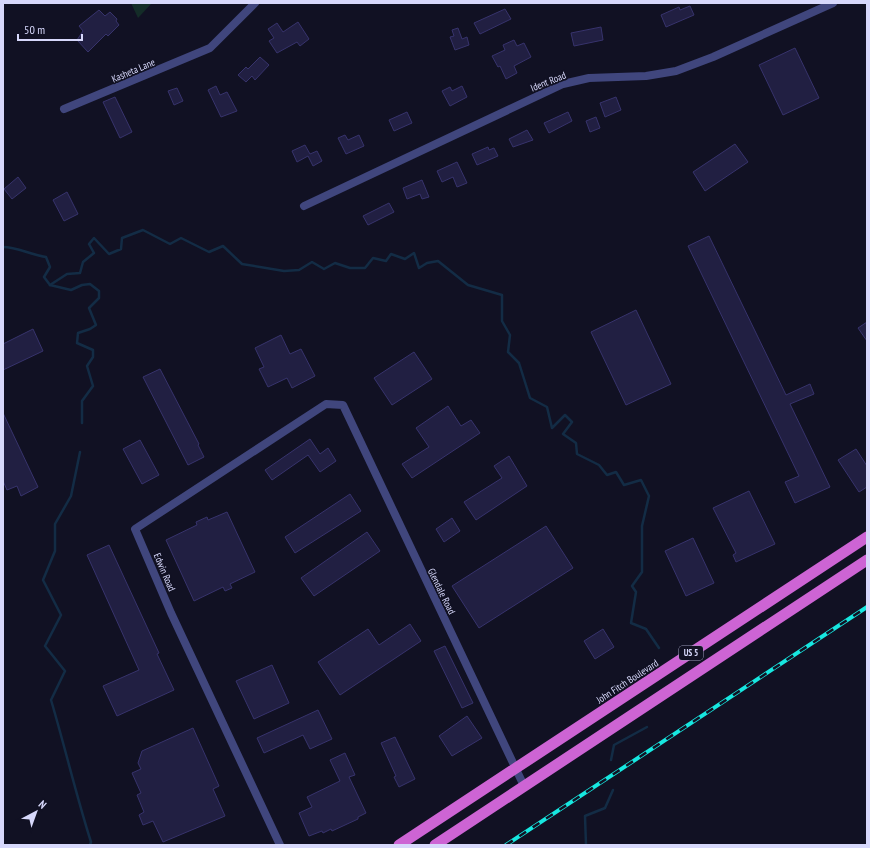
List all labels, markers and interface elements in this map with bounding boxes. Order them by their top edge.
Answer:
scale bar [18,16,82,42]
text: 50 m [24,22,45,37]
street label: Kasheta Lane [109,55,157,85]
street label: Ident Road [529,68,568,94]
street label: Edwin Road [151,551,178,593]
street label: Glendale Road [425,566,458,616]
road number: US 5 [679,646,703,660]
street label: John Fitch Boulevard [593,657,661,707]
north arrow [16,792,56,832]
text: N [36,797,49,812]

